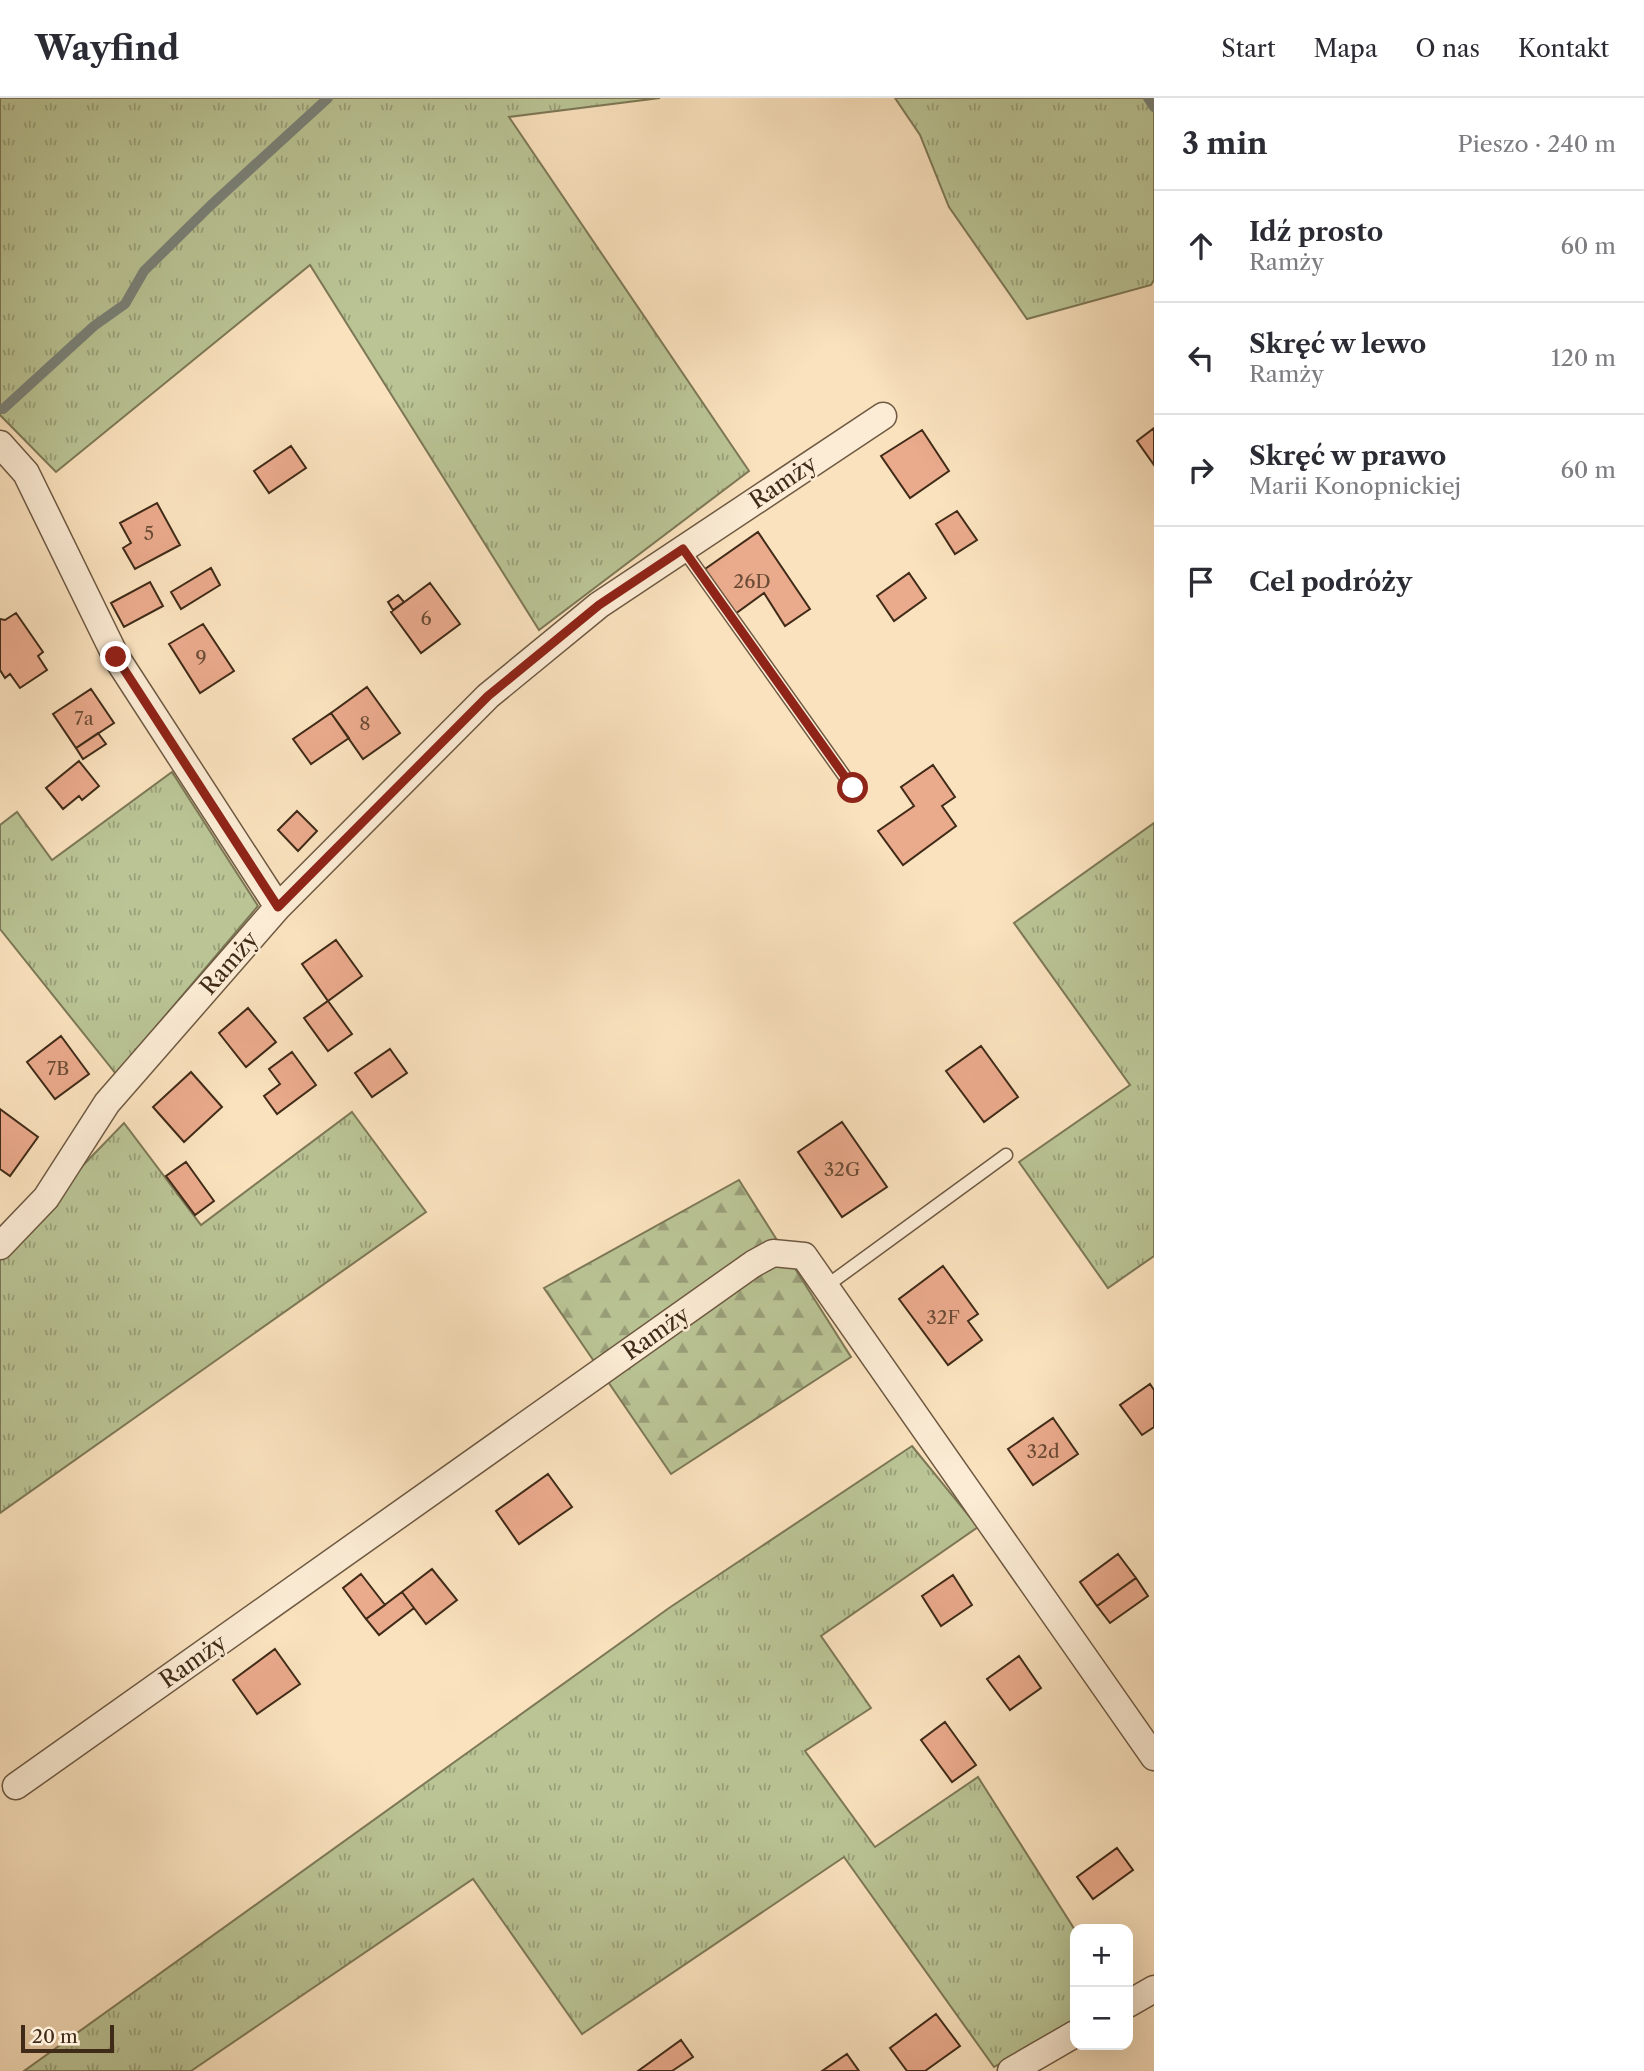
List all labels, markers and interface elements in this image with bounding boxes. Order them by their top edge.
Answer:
text: Wayfind [35,28,179,69]
text: Start [1221,34,1275,63]
text: Mapa [1313,34,1378,63]
text: O nas [1416,34,1480,63]
text: Kontakt [1518,34,1609,63]
text: 3 min [1182,125,1268,162]
text: Pieszo · 240 m [1458,130,1616,158]
text: Idź prosto [1249,216,1383,248]
icon: ahead [1182,227,1220,265]
text: 60 m [1560,232,1616,260]
text: Ramży [1249,248,1324,276]
text: Skręć w lewo [1249,328,1426,360]
icon: left [1182,339,1220,377]
text: 120 m [1551,344,1616,372]
text: Ramży [1249,360,1324,388]
text: Skręć w prawo [1249,440,1446,472]
street label: Ramży [744,449,822,515]
icon: right [1182,451,1220,489]
text: 60 m [1560,456,1616,484]
text: Marii Konopnickiej [1249,472,1461,500]
house number: 5 [144,522,154,545]
icon: arrive [1182,563,1220,601]
text: Cel podróży [1249,566,1412,598]
house number: 26D [733,570,771,593]
house number: 6 [420,607,432,630]
route end [100,641,131,672]
house number: 9 [195,646,207,669]
house number: 7a [74,707,94,730]
house number: 8 [359,712,371,735]
route start [837,772,868,803]
street label: Ramży [194,925,264,1000]
house number: 7B [47,1057,69,1080]
house number: 32G [824,1158,860,1181]
street label: Ramży [617,1300,695,1366]
house number: 32F [926,1306,960,1329]
house number: 32d [1027,1440,1060,1463]
street label: Ramży [154,1628,232,1694]
map controls [1070,1924,1133,2050]
button: + [1070,1924,1133,1987]
button: − [1070,1987,1133,2050]
scale bar [21,2022,114,2054]
text: 20 m [32,2025,78,2048]

